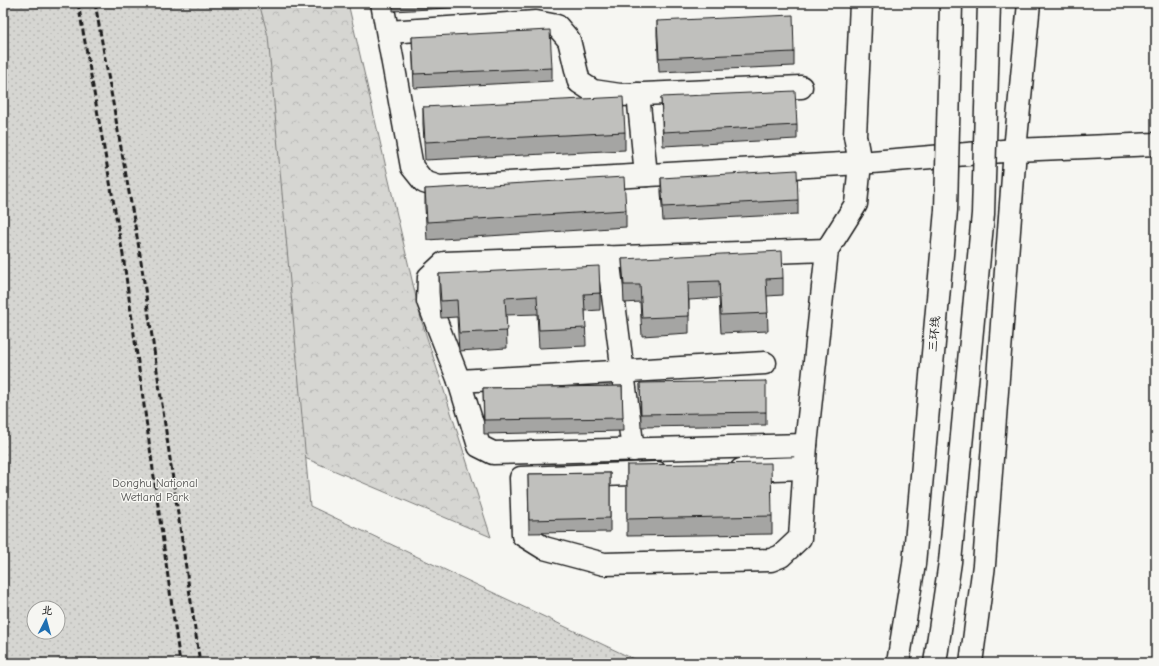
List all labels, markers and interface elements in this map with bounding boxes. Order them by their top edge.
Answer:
street label: 三环线 [925,315,943,353]
park label: Donghu National Wetland Park [112,476,198,504]
north arrow [26,600,66,640]
text: 北 [41,604,53,618]

